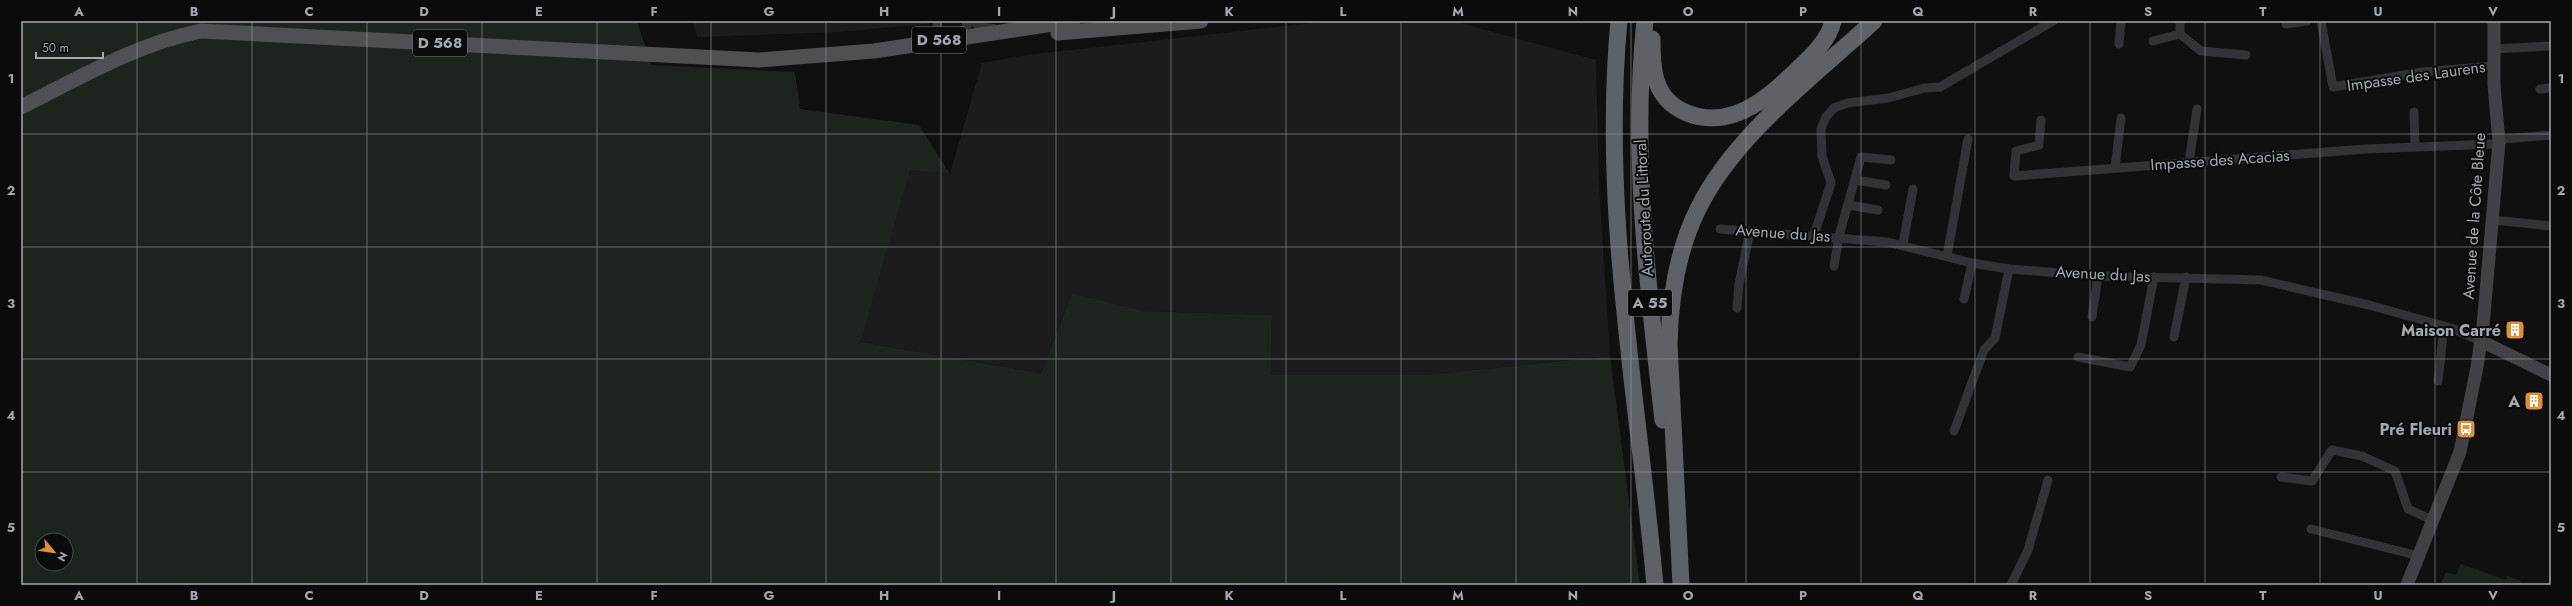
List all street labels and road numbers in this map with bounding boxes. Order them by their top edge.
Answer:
road number: D 568 [912,27,966,53]
road number: D 568 [413,30,467,56]
street label: Impasse des Laurens [2345,55,2487,97]
street label: Avenue de la Côte Bleue [2457,132,2491,300]
street label: Autoroute du Littoral [1629,139,1659,277]
street label: Impasse des Acacias [2150,144,2290,176]
street label: Avenue du Jas [1735,218,1831,248]
street label: Avenue du Jas [2055,260,2151,288]
road number: A 55 [1628,290,1672,316]

